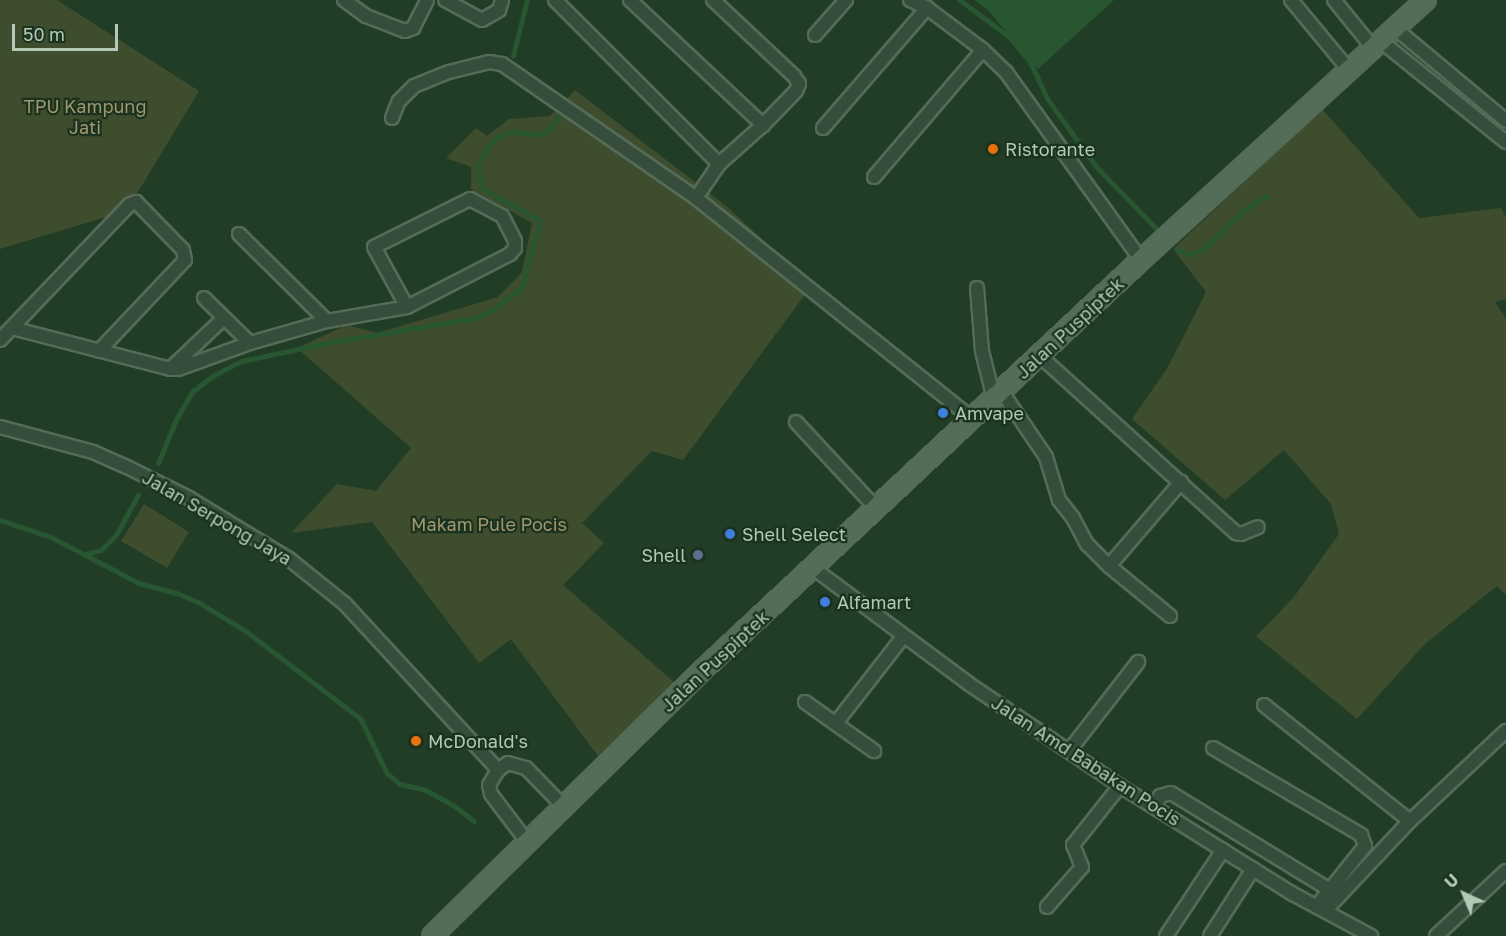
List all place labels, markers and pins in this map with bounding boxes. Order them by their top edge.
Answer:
place label: Ristorante [1005,138,1095,160]
marker: Ristorante [986,142,1000,156]
place label: Amvape [955,402,1024,424]
marker: Amvape [936,406,950,420]
place label: Shell Select [742,523,846,545]
marker: Shell Select [723,527,737,541]
place label: Shell [641,544,686,566]
marker: Shell [691,548,705,562]
place label: Alfamart [837,591,911,613]
marker: Alfamart [818,595,832,609]
place label: McDonald's [428,730,528,752]
marker: McDonald's [409,734,423,748]

